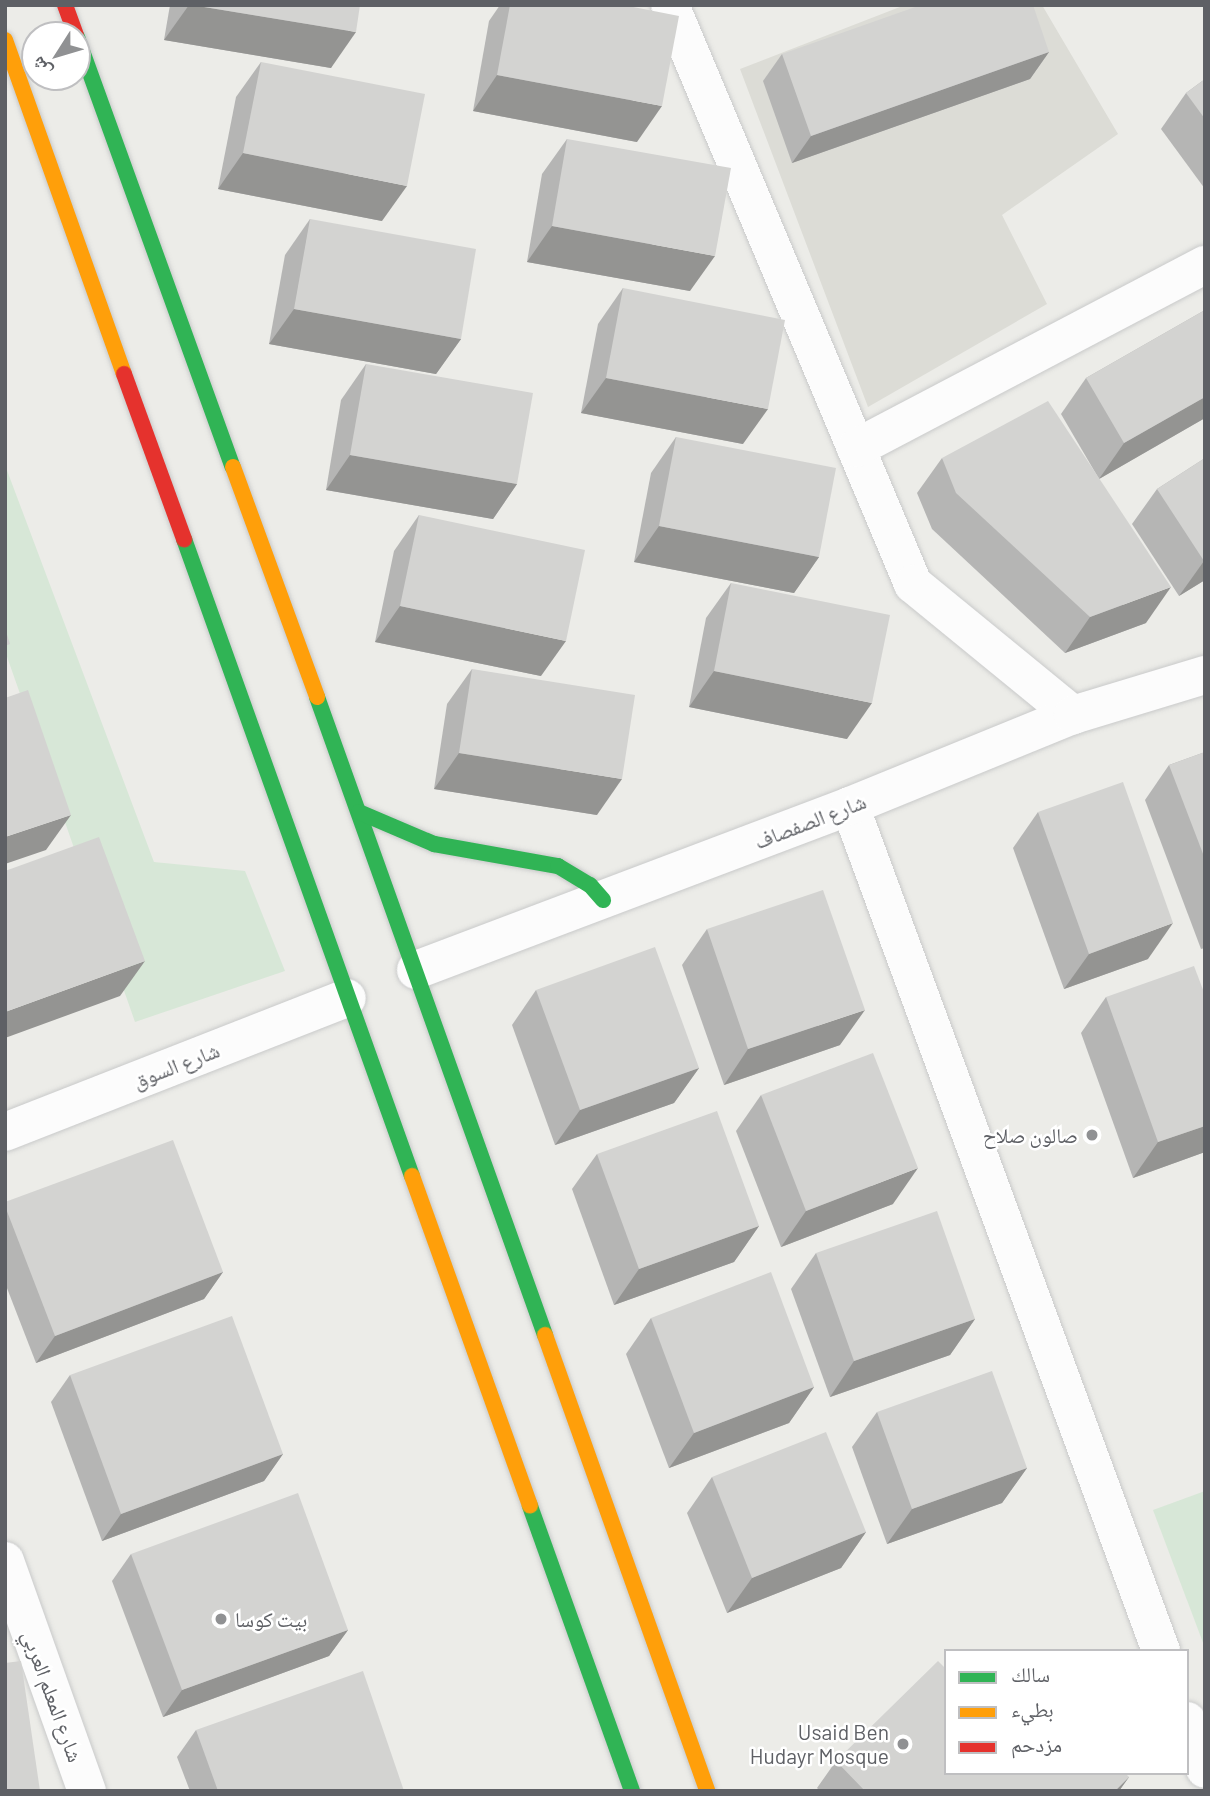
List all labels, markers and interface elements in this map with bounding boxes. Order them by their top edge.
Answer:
north arrow [21,21,91,91]
text: ش [25,53,56,83]
street label: شارع الصفصاف [751,788,869,854]
street label: شارع السوق [129,1037,223,1093]
place label: صالون صلاح [983,1122,1078,1148]
marker: صالون صلاح [1084,1127,1100,1143]
place label: بيت كوسا [235,1606,307,1632]
marker: بيت كوسا [213,1611,229,1627]
street label: شارع المعلم العربي [18,1627,88,1765]
legend [944,1649,1189,1775]
text: سالك [1011,1661,1050,1686]
text: بطيء [1011,1696,1054,1721]
place label: Usaid Ben Hudayr Mosque [750,1719,889,1769]
text: مزدحم [1011,1731,1062,1756]
marker: Usaid Ben Hudayr Mosque [895,1736,911,1752]

